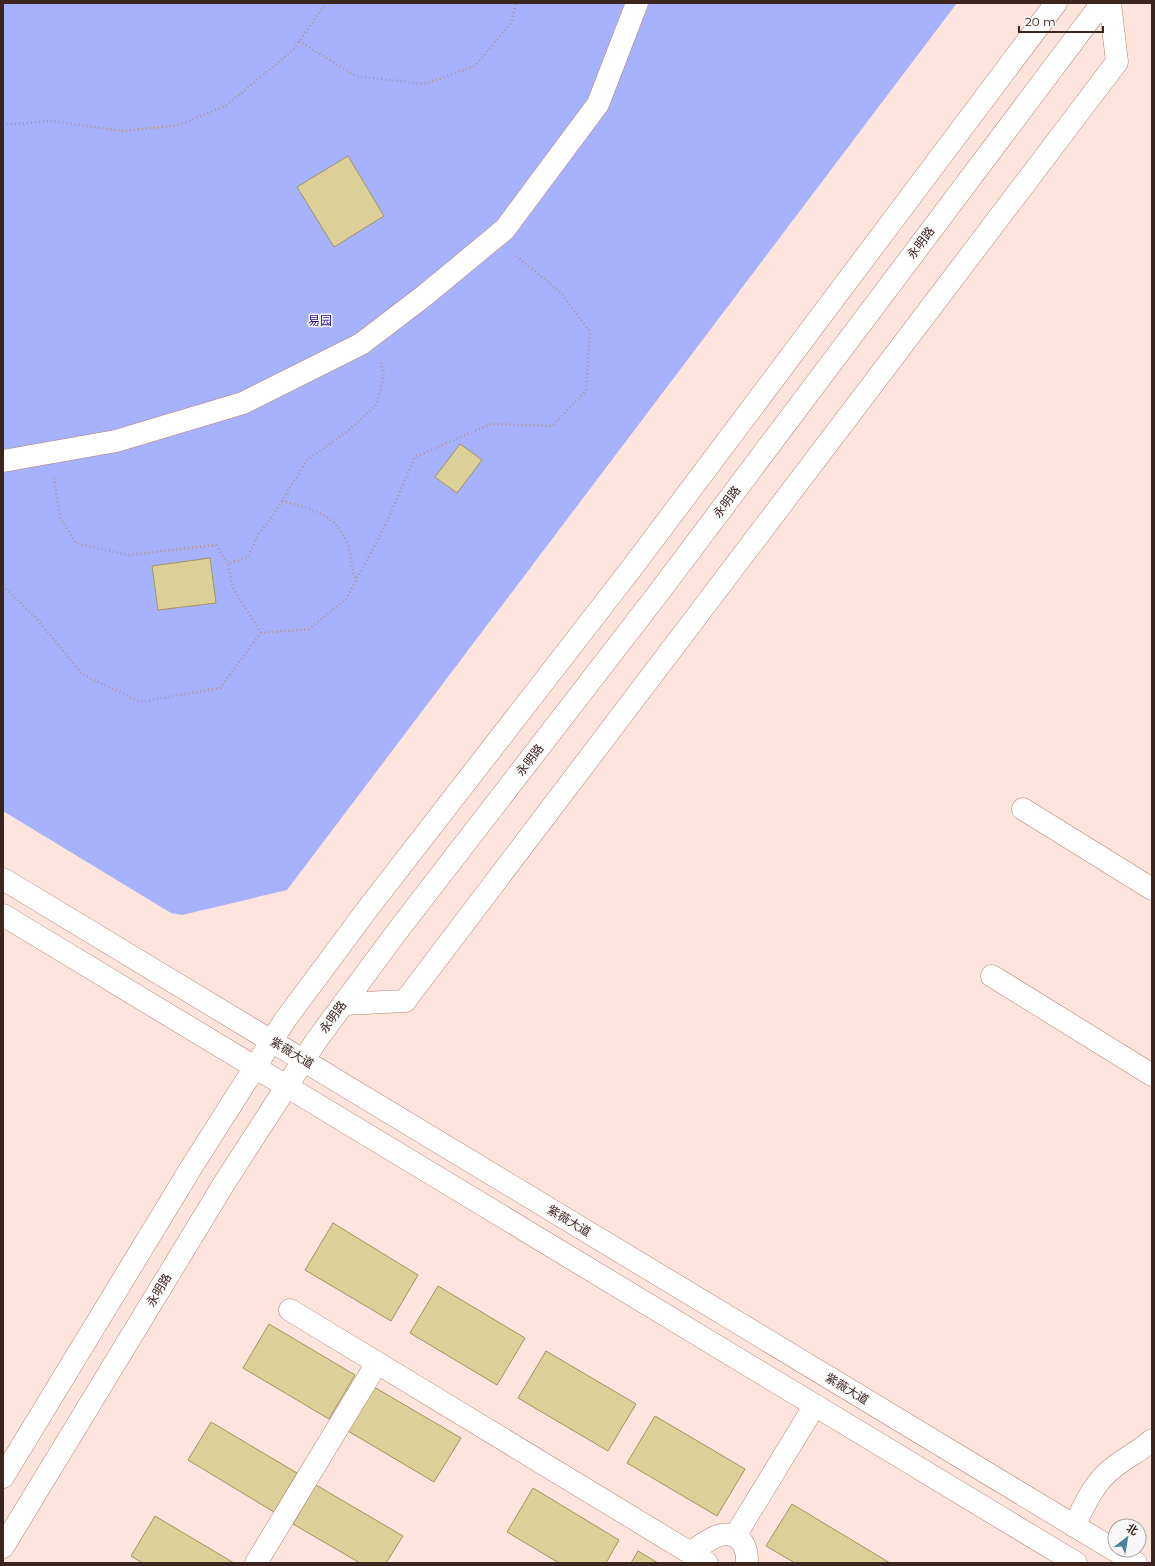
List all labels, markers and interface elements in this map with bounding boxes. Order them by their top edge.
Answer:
scale bar [1019,8,1103,34]
text: 20 m [1025,14,1056,29]
street label: 永明路 [904,224,937,262]
park label: 易园 [308,313,332,328]
street label: 永明路 [710,483,743,521]
street label: 永明路 [513,741,547,778]
street label: 永明路 [316,998,349,1036]
street label: 紫薇大道 [268,1034,317,1071]
street label: 紫薇大道 [545,1202,594,1239]
street label: 永明路 [143,1270,174,1309]
street label: 紫薇大道 [823,1370,872,1407]
north arrow [1107,1518,1147,1558]
text: 北 [1124,1521,1140,1538]

